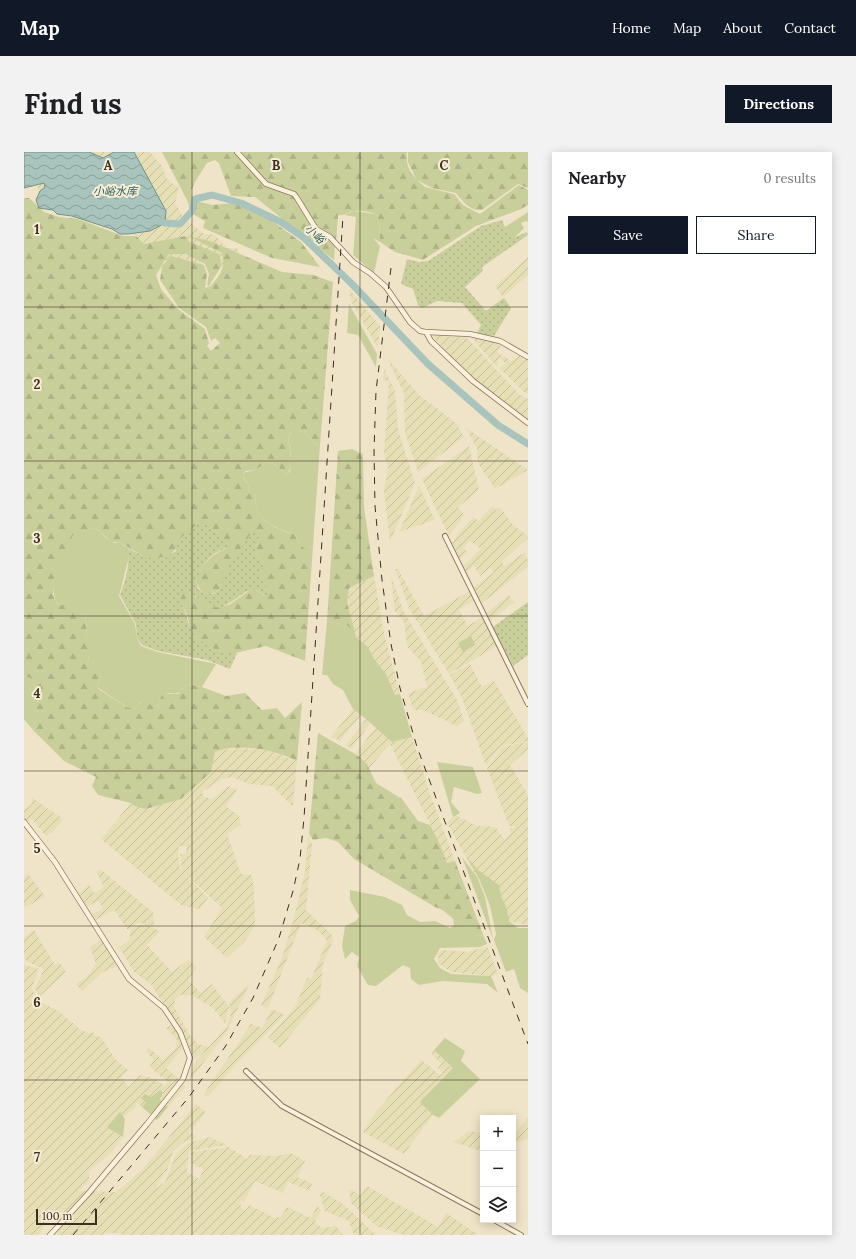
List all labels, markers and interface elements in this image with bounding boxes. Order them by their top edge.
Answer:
text: Map [20,16,60,40]
text: Home [612,19,651,37]
text: Map [673,19,701,37]
text: About [723,19,762,37]
text: Contact [784,19,836,37]
button: Directions [725,85,832,123]
text: Find us [24,86,122,122]
text: A [104,157,113,174]
text: B [272,157,281,174]
text: C [440,157,449,174]
text: Nearby [568,167,626,189]
text: 0 results [764,170,816,187]
water label: 小峪水库 [93,184,139,198]
button: Save [568,216,688,254]
button: Share [696,216,816,254]
text: 1 [34,221,40,238]
water label: 小峪 [302,221,329,248]
text: 2 [34,376,41,393]
text: 3 [33,530,41,547]
text: 4 [33,685,41,702]
text: 5 [33,840,41,857]
text: 6 [33,994,41,1011]
map controls [480,1115,516,1223]
button: + [480,1115,516,1151]
text: 7 [34,1149,40,1166]
button: − [480,1151,516,1187]
button: layers [480,1187,516,1223]
scale bar [36,1207,97,1226]
text: 100 m [42,1209,72,1223]

